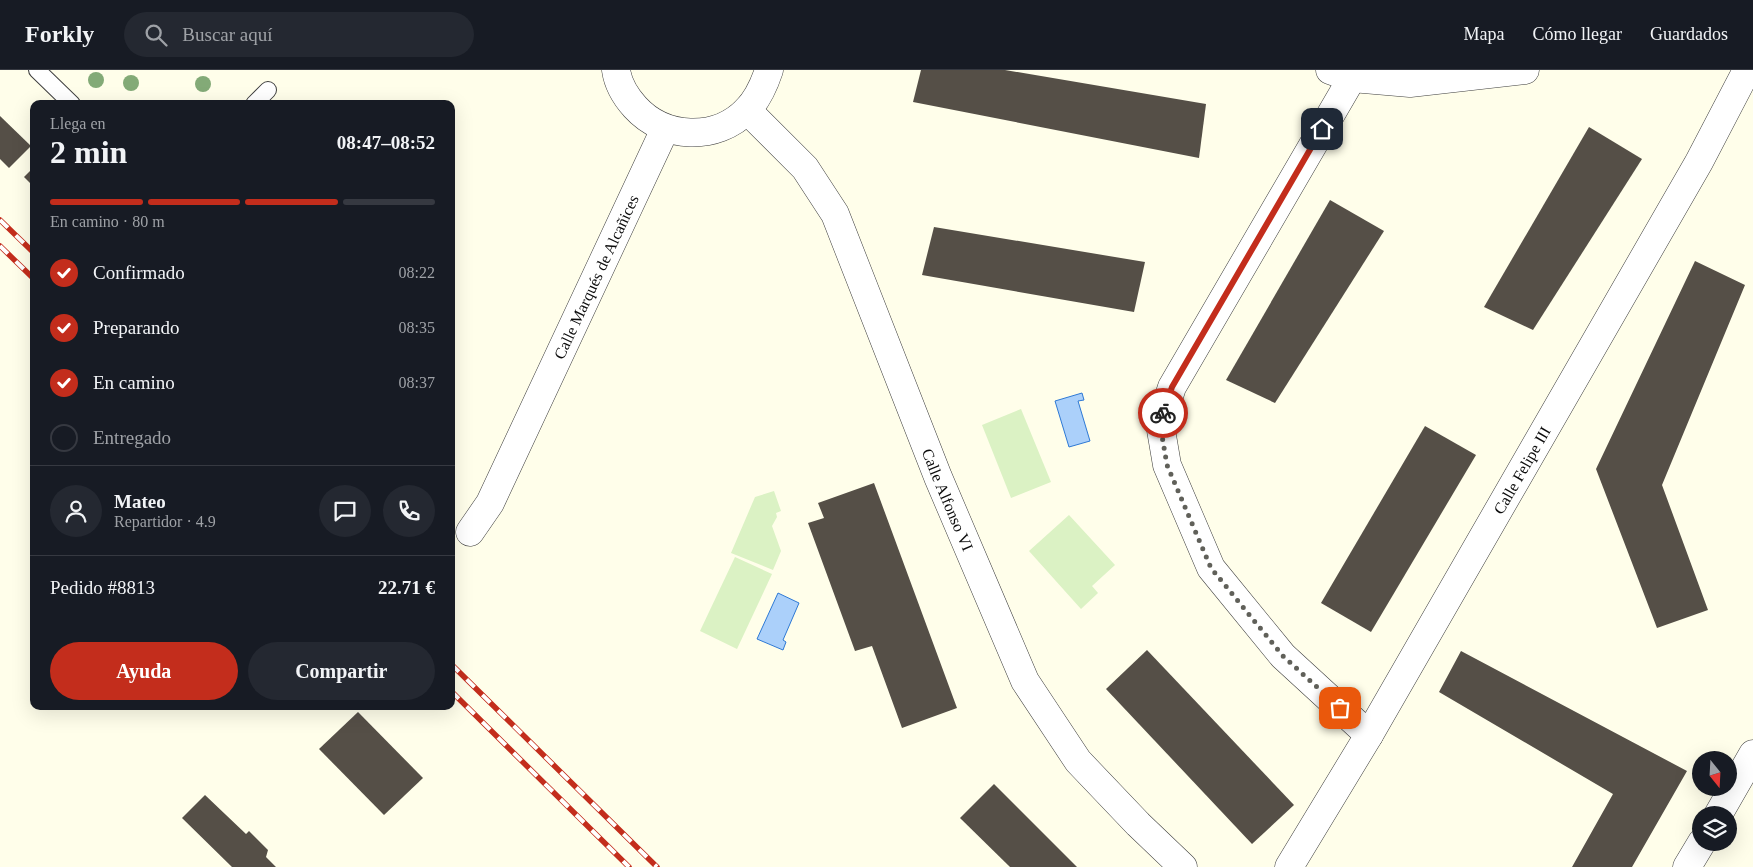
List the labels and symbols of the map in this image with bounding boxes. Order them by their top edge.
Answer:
pin [1301,108,1343,150]
street label: Calle Marqués de Alcañices [551,192,642,362]
courier [1138,388,1188,438]
street label: Calle Felipe III [1490,424,1554,517]
street label: Calle Alfonso VI [919,446,976,553]
pin [1319,687,1361,729]
north arrow [1692,751,1738,796]

